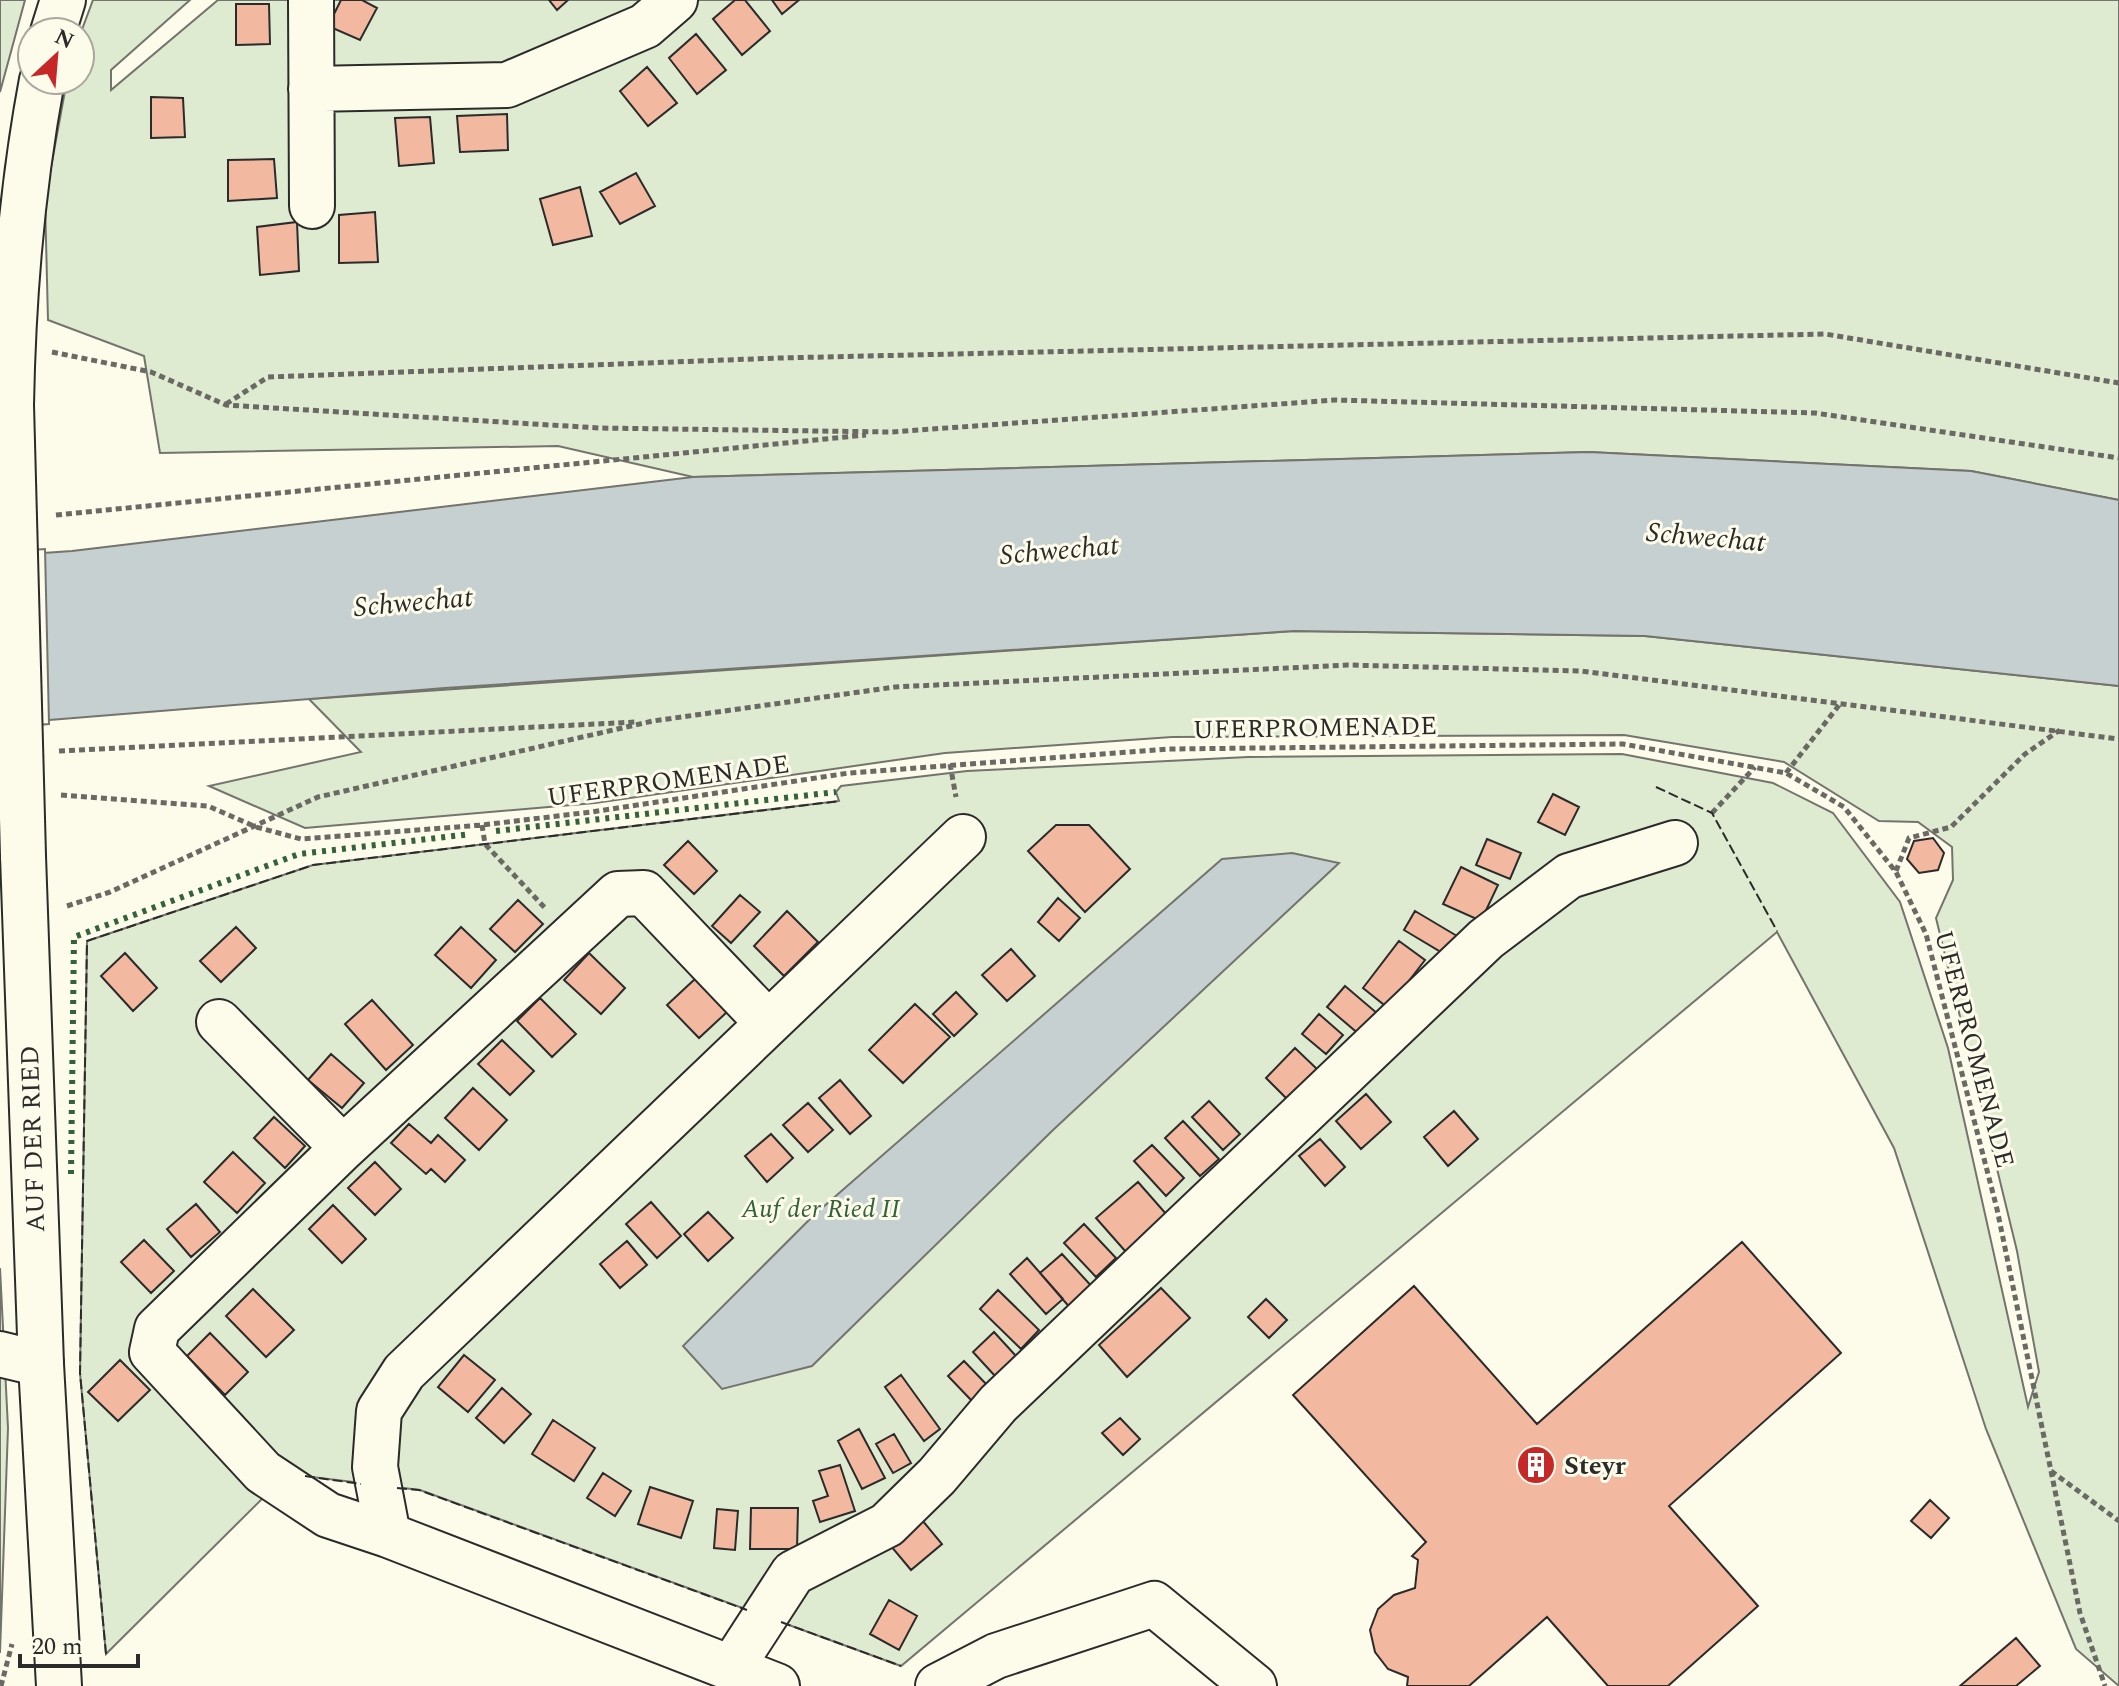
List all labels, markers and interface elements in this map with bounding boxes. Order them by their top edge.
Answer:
north arrow [16,16,96,96]
text: N [49,21,79,58]
water label: Schwechat [1645,511,1768,564]
water label: Schwechat [998,524,1122,577]
water label: Schwechat [352,576,476,629]
street label: UFERPROMENADE [1193,706,1437,750]
street label: UFERPROMENADE [544,744,792,818]
street label: UFERPROMENADE [1923,926,2025,1172]
street label: AUF DER RIED [10,1045,56,1233]
park label: Auf der Ried II [740,1189,901,1229]
building icon: Steyr [1515,1444,1557,1486]
place label: Steyr [1564,1446,1627,1486]
scale bar [20,1618,138,1668]
text: 20 m [32,1629,83,1665]

